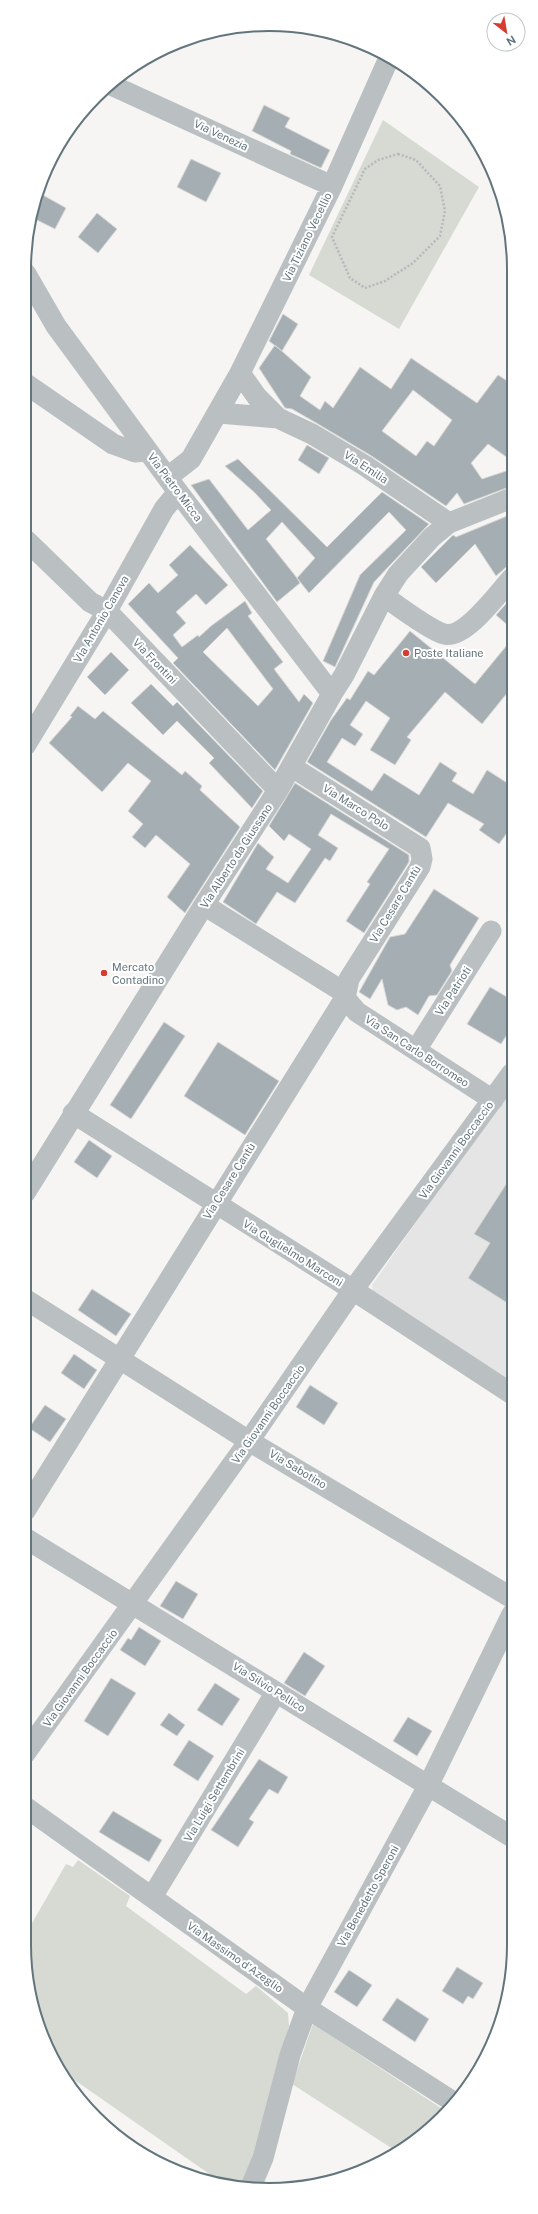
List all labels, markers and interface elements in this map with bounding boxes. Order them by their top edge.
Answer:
north arrow [486,12,526,52]
text: N [504,33,518,48]
street label: Via Venezia [192,117,250,153]
street label: Via Tiziano Vecellio [280,190,334,284]
street label: Via Emilia [342,448,390,486]
street label: Via Pietro Micca [145,451,205,523]
street label: Via Antonio Canova [71,573,131,665]
street label: Via Frontini [131,636,179,686]
place label: Poste Italiane [414,647,484,659]
marker: Poste Italiane [401,648,411,658]
street label: Via Marco Polo [321,782,391,832]
street label: Via Alberto da Giussano [198,802,274,910]
street label: Via Cesare Cantù [367,863,423,945]
place label: Mercato Contadino [112,961,164,986]
street label: Via Patrioti [433,964,473,1018]
marker: Mercato Contadino [99,968,109,978]
street label: Via San Carlo Borromeo [363,1013,471,1089]
street label: Via Giovanni Boccaccio [417,1099,495,1201]
street label: Via Cesare Cantù [201,1141,257,1221]
street label: Via Guglielmo Marconi [241,1217,345,1289]
street label: Via Giovanni Boccaccio [229,1362,307,1466]
street label: Via Sabotino [267,1447,329,1491]
street label: Via Giovanni Boccaccio [41,1627,119,1729]
street label: Via Silvio Pellico [230,1660,308,1714]
street label: Via Luigi Settembrini [181,1746,247,1844]
street label: Via Benedetto Speroni [335,1843,401,1949]
street label: Via Massimo d'Azeglio [185,1919,285,1995]

